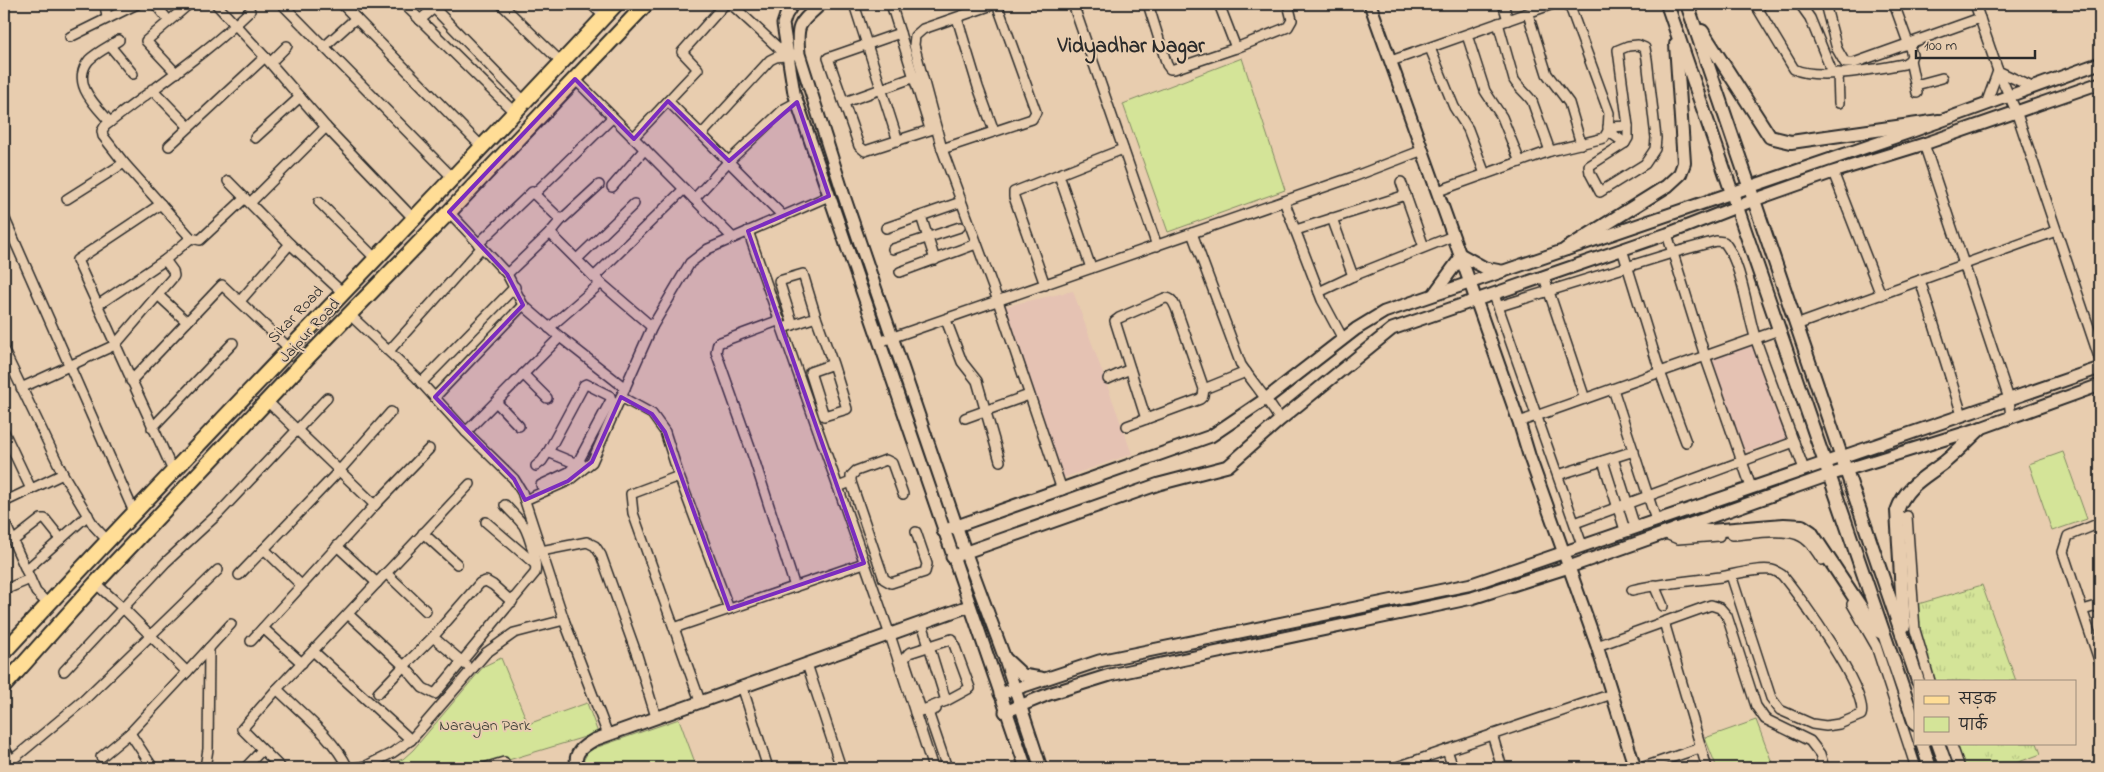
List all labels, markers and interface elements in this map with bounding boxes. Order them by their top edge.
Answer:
scale bar [1916,28,2035,60]
district label: Vidyadhar Nagar [1056,32,1205,64]
text: 100 m [1924,35,1957,57]
street label: Sikar Road [262,281,330,349]
street label: Jaipur Road [274,293,346,369]
legend [1914,680,2076,744]
text: सड़क [1958,689,1997,711]
text: पार्क [1958,713,1989,737]
park label: Narayan Park [439,714,532,738]

